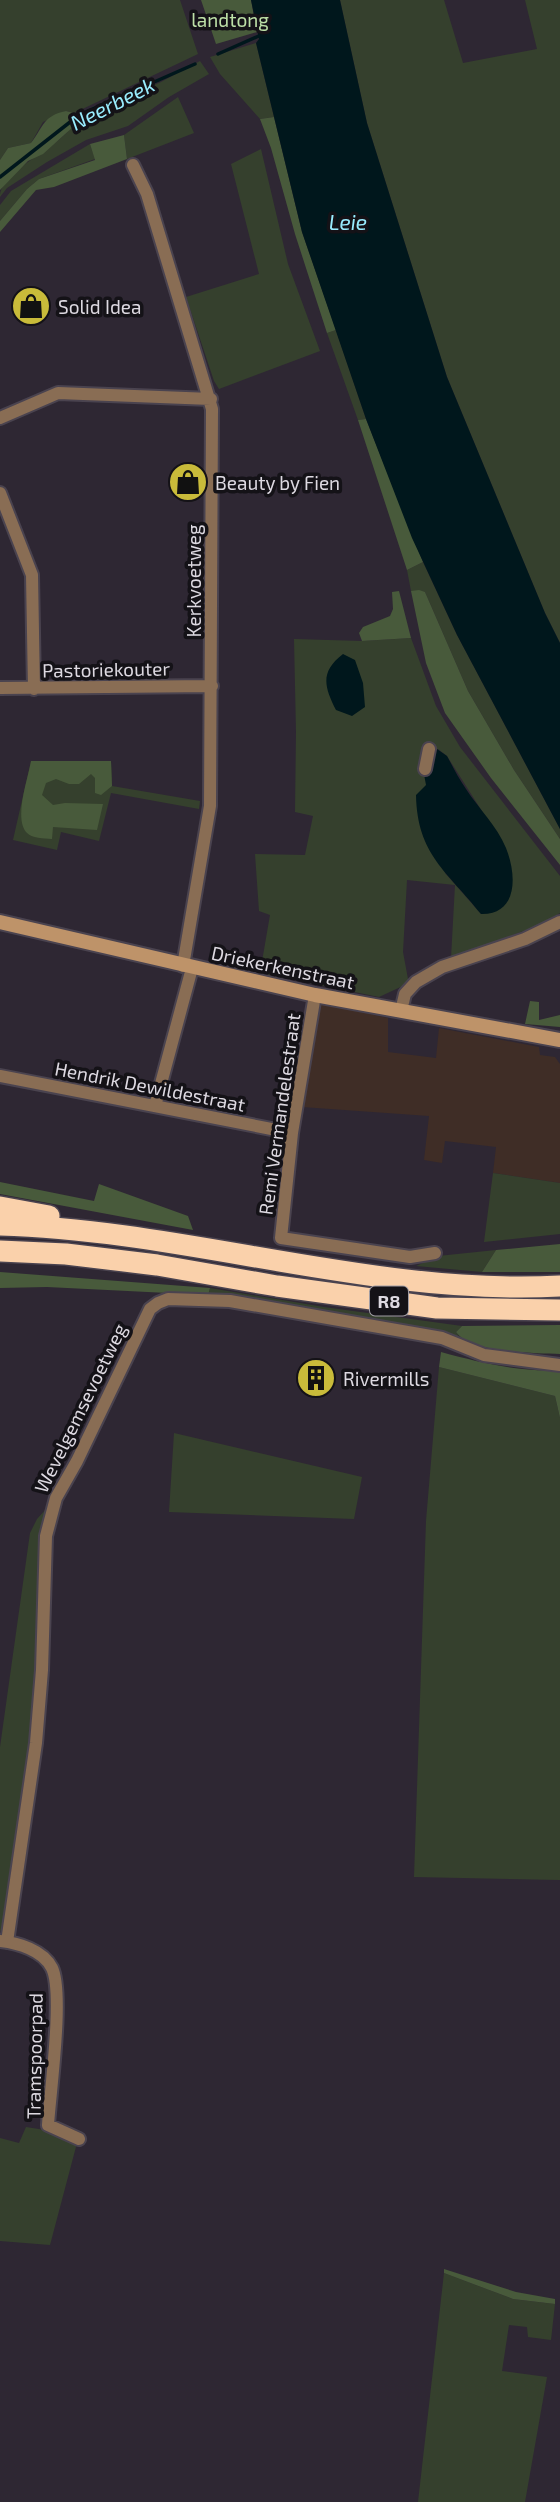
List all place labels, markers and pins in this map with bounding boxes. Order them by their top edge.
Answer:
shop icon: Solid Idea [10,285,52,327]
place label: Solid Idea [58,295,141,318]
shop icon: Beauty by Fien [167,461,209,503]
place label: Beauty by Fien [215,471,340,494]
building icon: Rivermills [295,1357,337,1399]
place label: Rivermills [343,1367,430,1390]

